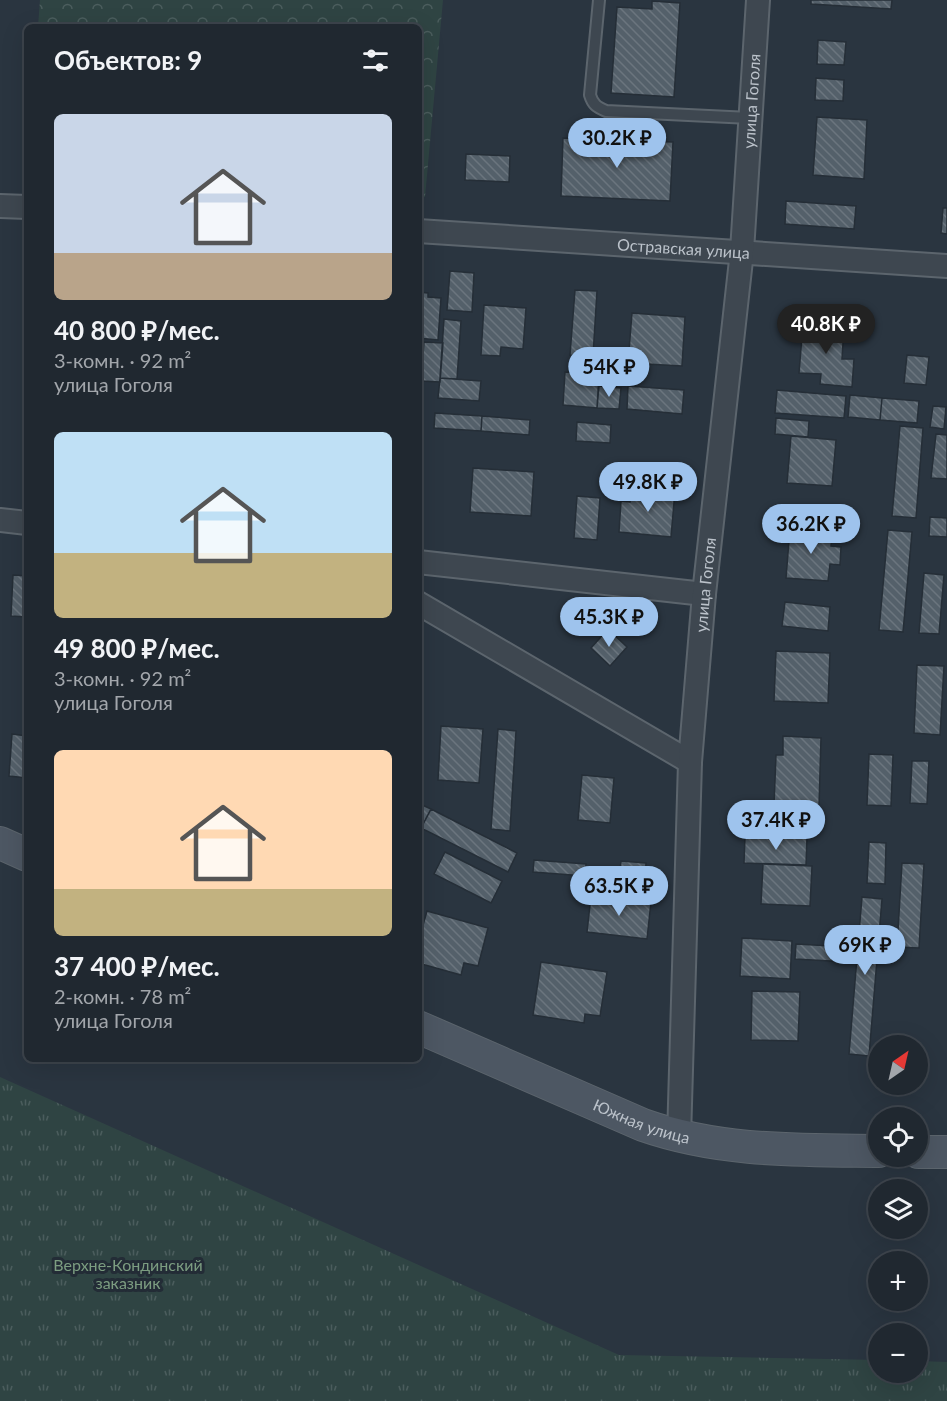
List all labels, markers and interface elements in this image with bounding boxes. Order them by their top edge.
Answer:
text: Объектов: 9 [54,44,202,76]
icon: filters [359,44,392,77]
street label: улица Гоголя [739,53,764,149]
pin: 30.2K ₽ [562,118,672,169]
text: 30.2K ₽ [582,125,652,149]
icon: home [169,153,277,261]
street label: Остравская улица [617,234,750,262]
pin: 40.8K ₽ [771,304,881,355]
text: 40.8K ₽ [791,311,861,335]
text: 40 800 ₽/мес. [54,314,220,346]
pin: 54K ₽ [567,347,651,398]
text: 3-комн. · 92 m² [54,348,191,372]
text: 54K ₽ [582,354,636,378]
text: улица Гоголя [54,372,173,396]
pin: 49.8K ₽ [593,462,703,513]
text: 49.8K ₽ [613,469,683,493]
icon: home [169,471,277,579]
pin: 36.2K ₽ [756,504,866,555]
text: 36.2K ₽ [776,511,846,535]
street label: улица Гоголя [691,536,719,633]
pin: 45.3K ₽ [554,597,664,648]
text: 45.3K ₽ [574,604,644,628]
text: 49 800 ₽/мес. [54,632,220,664]
text: 3-комн. · 92 m² [54,666,191,690]
text: улица Гоголя [54,690,173,714]
icon: home [169,789,277,897]
pin: 37.4K ₽ [721,800,831,851]
text: 37.4K ₽ [741,807,811,831]
pin: 63.5K ₽ [564,866,674,917]
text: 63.5K ₽ [584,873,654,897]
pin: 69K ₽ [823,925,907,976]
text: 69K ₽ [838,932,892,956]
text: 37 400 ₽/мес. [54,950,220,982]
text: 2-комн. · 78 m² [54,984,191,1008]
text: улица Гоголя [54,1008,173,1032]
north arrow [868,1035,928,1095]
map controls [868,1035,928,1383]
street label: Южная улица [591,1095,692,1147]
button: locate [868,1107,928,1167]
button: layers [868,1179,928,1239]
button: + [868,1251,928,1311]
park label: Верхне-Кондинский заказник [53,1255,203,1292]
button: − [868,1323,928,1383]

